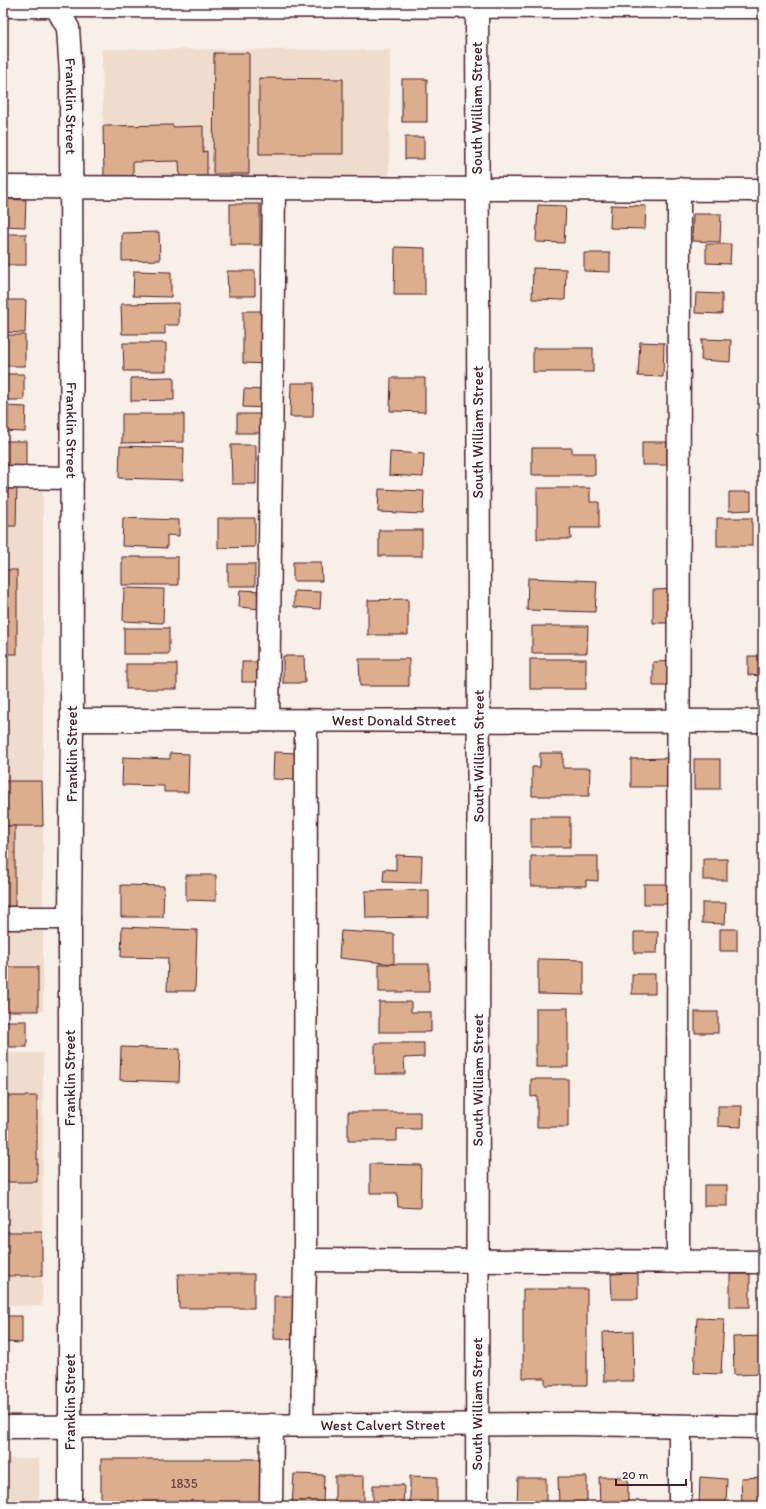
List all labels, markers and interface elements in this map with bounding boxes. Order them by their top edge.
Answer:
street label: South William Street [468,41,486,174]
street label: Franklin Street [61,57,80,155]
street label: South William Street [469,365,487,498]
street label: Franklin Street [62,382,81,479]
street label: South William Street [470,689,488,822]
street label: Franklin Street [63,705,81,802]
street label: West Donald Street [332,711,457,730]
street label: South William Street [469,1013,487,1146]
street label: Franklin Street [61,1029,79,1126]
street label: South William Street [468,1337,486,1470]
street label: Franklin Street [61,1353,79,1450]
street label: West Calvert Street [320,1416,446,1434]
scale bar [616,1461,686,1487]
text: 20 m [622,1468,649,1482]
house number: 1835 [170,1476,198,1491]

